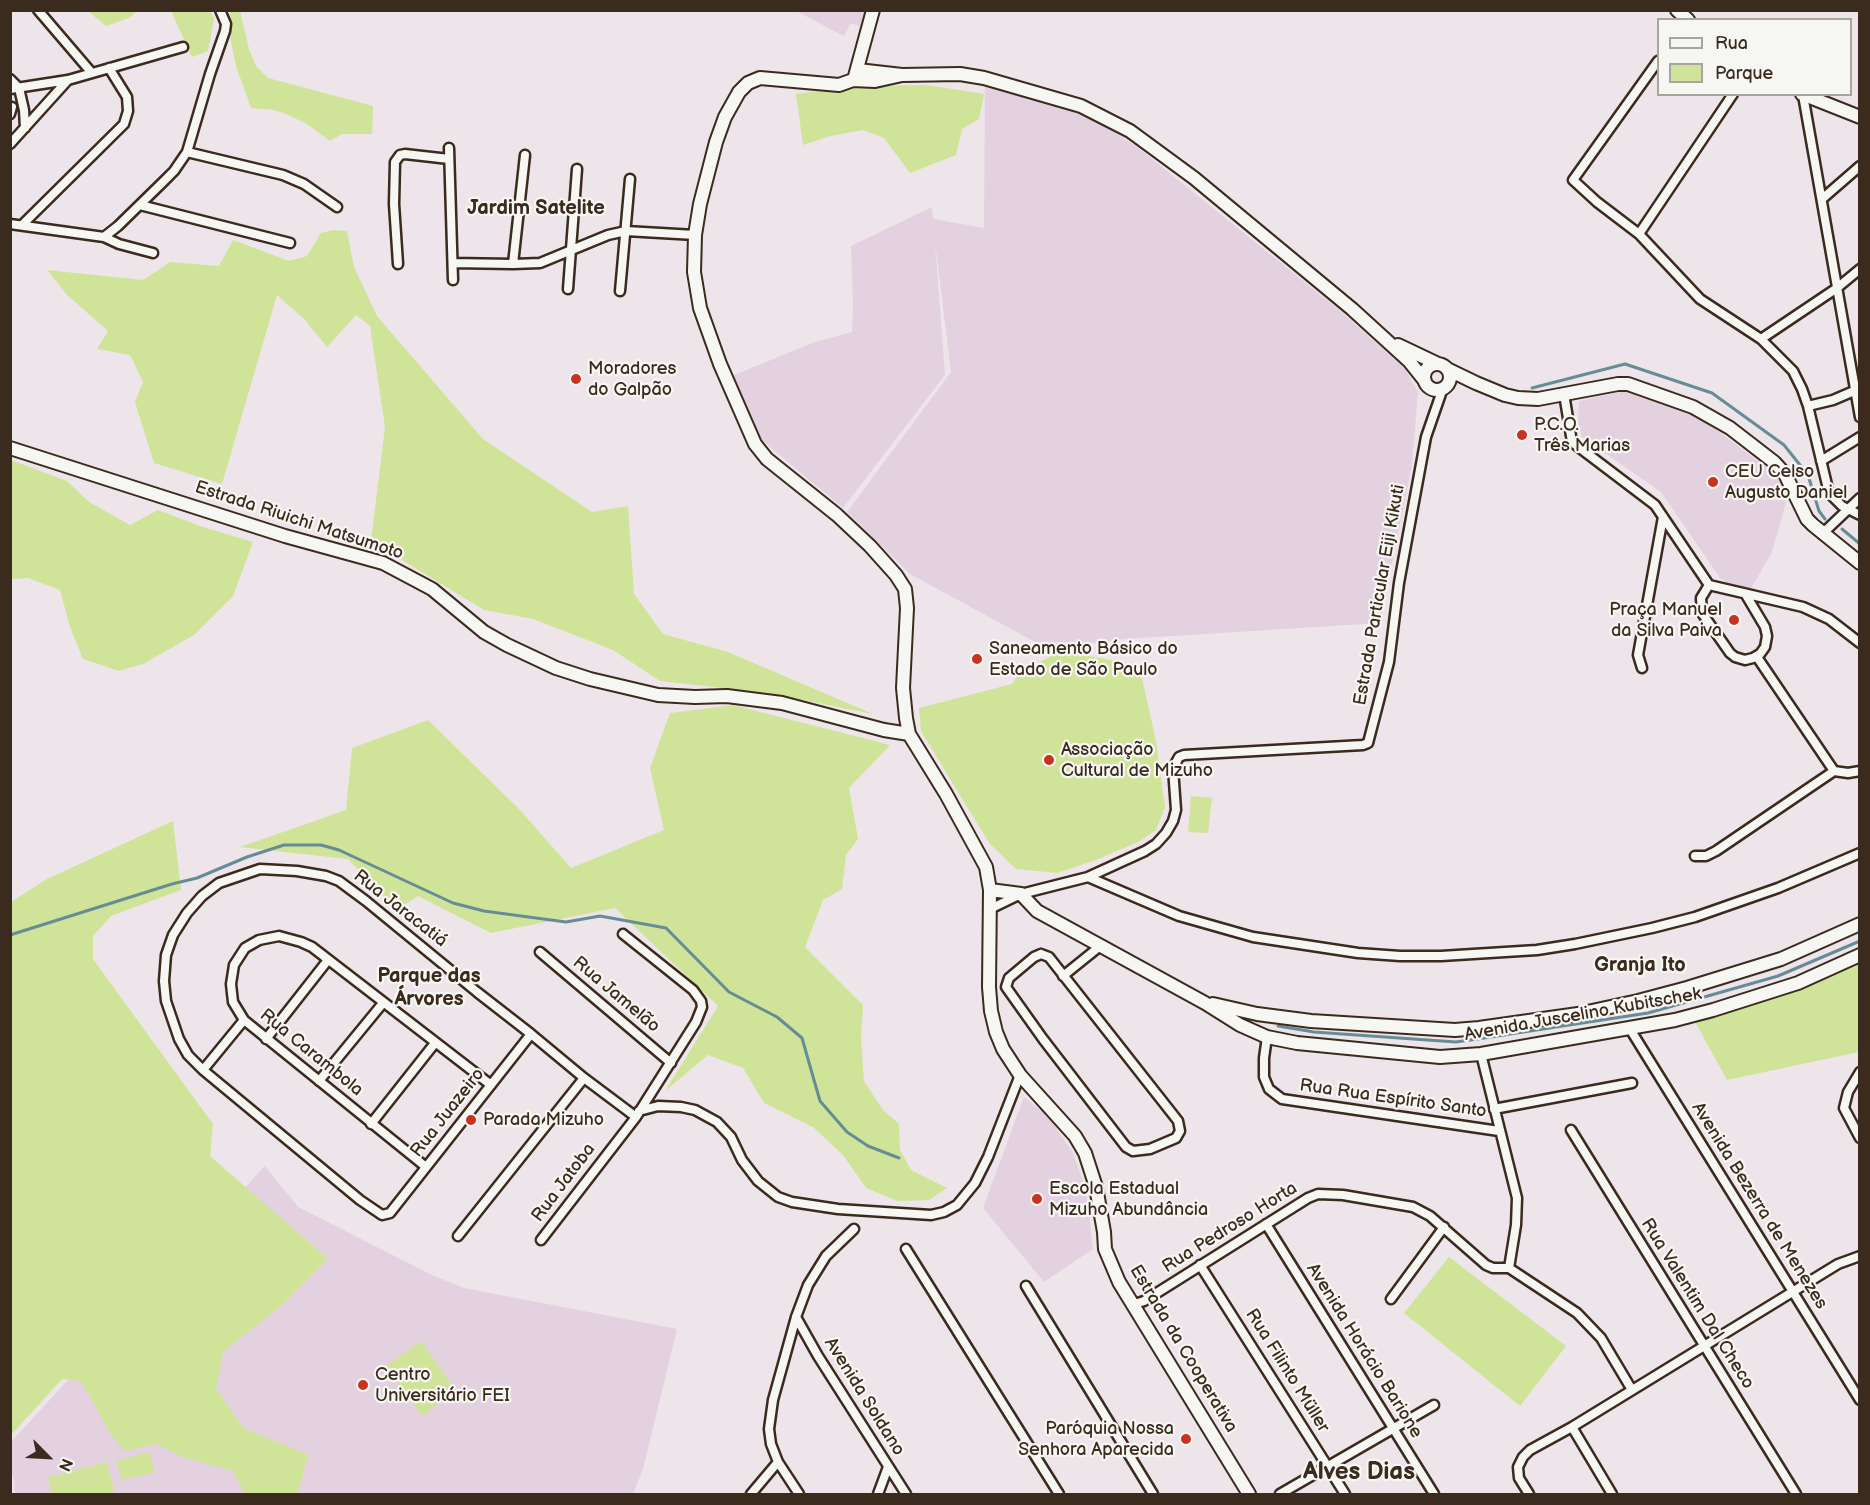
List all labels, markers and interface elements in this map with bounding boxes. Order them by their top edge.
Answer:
legend [1657,18,1852,96]
text: Rua [1715,33,1748,54]
text: Parque [1715,63,1773,84]
district label: Jardim Satelite [467,197,605,221]
place label: Moradores do Galpão [588,358,676,400]
marker: Moradores do Galpão [569,372,583,386]
place label: P.C.O. Três Marias [1534,414,1630,456]
marker: P.C.O. Três Marias [1515,428,1529,442]
place label: CEU Celso Augusto Daniel [1725,461,1847,504]
marker: CEU Celso Augusto Daniel [1706,475,1720,489]
street label: Estrada Riuichi Matsumoto [192,477,406,565]
street label: Estrada Particular Eiji Kikuti [1350,483,1410,707]
place label: Praça Manuel da Silva Paiva [1609,599,1722,642]
marker: Praça Manuel da Silva Paiva [1727,613,1741,627]
place label: Saneamento Básico do Estado de São Paulo [989,638,1178,680]
marker: Saneamento Básico do Estado de São Paulo [970,652,984,666]
place label: Associação Cultural de Mizuho [1061,739,1213,782]
marker: Associação Cultural de Mizuho [1042,753,1056,767]
street label: Rua Jaracatiá [349,866,451,952]
street label: Rua Jamelão [568,952,664,1038]
district label: Granja Ito [1594,954,1686,978]
district label: Parque das Árvores [377,965,481,1012]
street label: Avenida Juscelino Kubitschek [1463,984,1703,1046]
street label: Rua Carambola [255,1005,367,1101]
street label: Rua Juazeiro [407,1064,489,1162]
street label: Rua Rua Espírito Santo [1298,1075,1488,1123]
street label: Avenida Bezerra de Menezes [1686,1099,1832,1313]
place label: Parada Mizuho [483,1109,604,1131]
marker: Parada Mizuho [464,1113,478,1127]
street label: Rua Jatoba [528,1140,600,1226]
place label: Escola Estadual Mizuho Abundância [1049,1178,1208,1220]
street label: Rua Pedroso Horta [1159,1178,1301,1278]
marker: Escola Estadual Mizuho Abundância [1030,1192,1044,1206]
street label: Rua Valentim Dal Checo [1636,1215,1758,1393]
street label: Avenida Horácio Barione [1301,1260,1427,1442]
street label: Estrada da Cooperativa [1124,1261,1242,1437]
street label: Rua Filinto Müller [1240,1305,1334,1437]
street label: Avenida Soldano [819,1334,909,1460]
place label: Centro Universitário FEI [375,1364,510,1406]
marker: Centro Universitário FEI [356,1378,370,1392]
place label: Paróquia Nossa Senhora Aparecida [1018,1418,1174,1460]
north arrow [18,1427,78,1487]
marker: Paróquia Nossa Senhora Aparecida [1179,1432,1193,1446]
text: N [54,1455,76,1474]
district label: Alves Dias [1303,1459,1415,1487]

